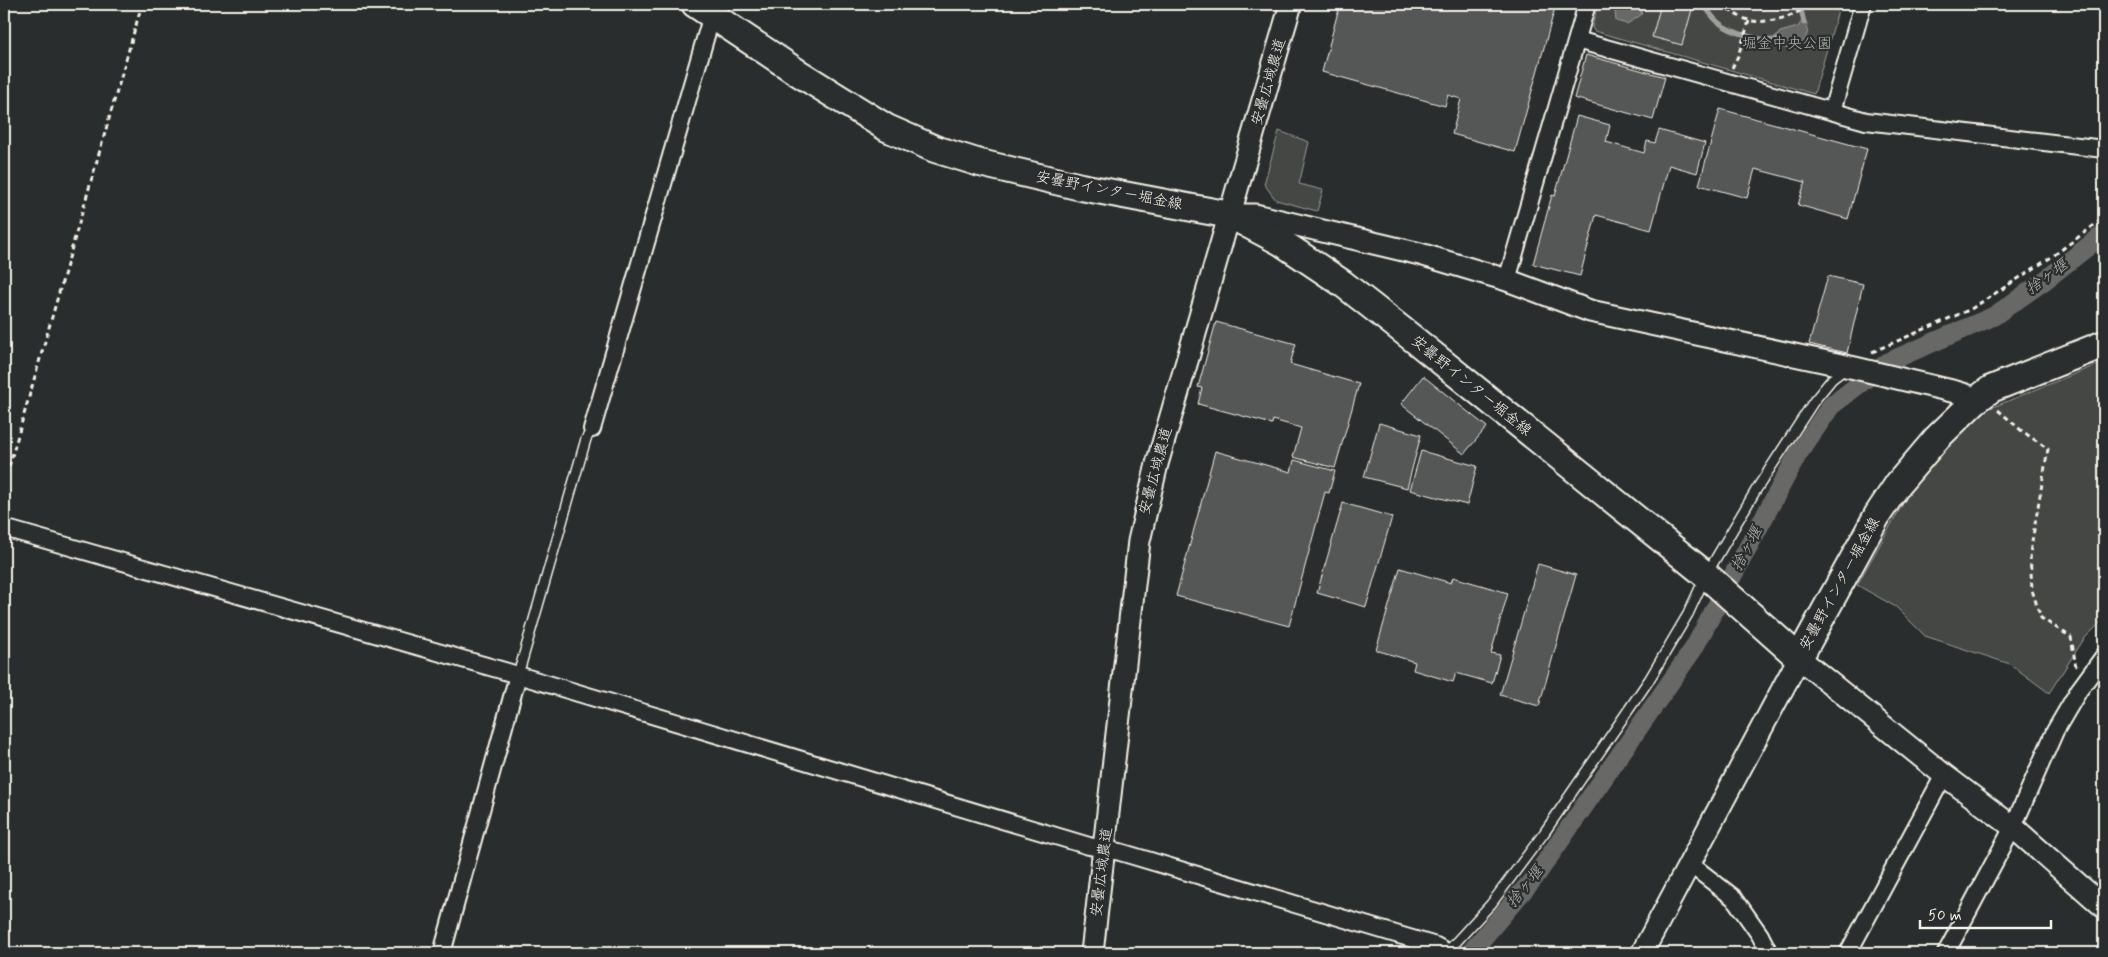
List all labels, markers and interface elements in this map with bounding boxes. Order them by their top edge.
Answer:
park label: 堀金中央公園 [1742,34,1832,54]
street label: 安曇広域農道 [1247,36,1291,128]
street label: 安曇野インター堀金線 [1034,167,1184,215]
water label: 捨ヶ堰 [2021,253,2074,300]
street label: 安曇野インター堀金線 [1407,331,1535,441]
street label: 安曇広域農道 [1135,425,1177,517]
street label: 安曇野インター堀金線 [1795,514,1885,654]
water label: 捨ヶ堰 [1726,521,1768,575]
street label: 安曇広域農道 [1087,826,1117,918]
water label: 捨ヶ堰 [1502,860,1550,912]
scale bar [1920,897,2052,929]
text: 50 m [1928,906,1962,926]

